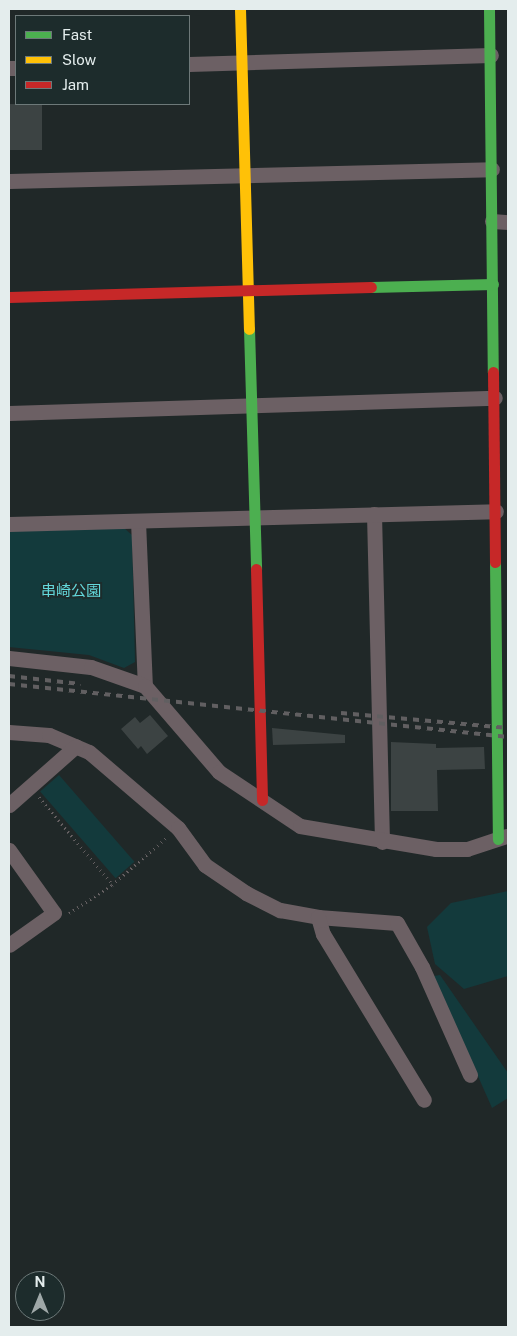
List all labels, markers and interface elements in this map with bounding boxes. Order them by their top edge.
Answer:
legend [15,15,190,105]
text: Fast [62,26,92,43]
text: Slow [62,51,96,68]
text: Jam [62,76,89,93]
park label: 串崎公園 [41,582,101,600]
north arrow [15,1271,65,1321]
text: N [35,1274,45,1290]

